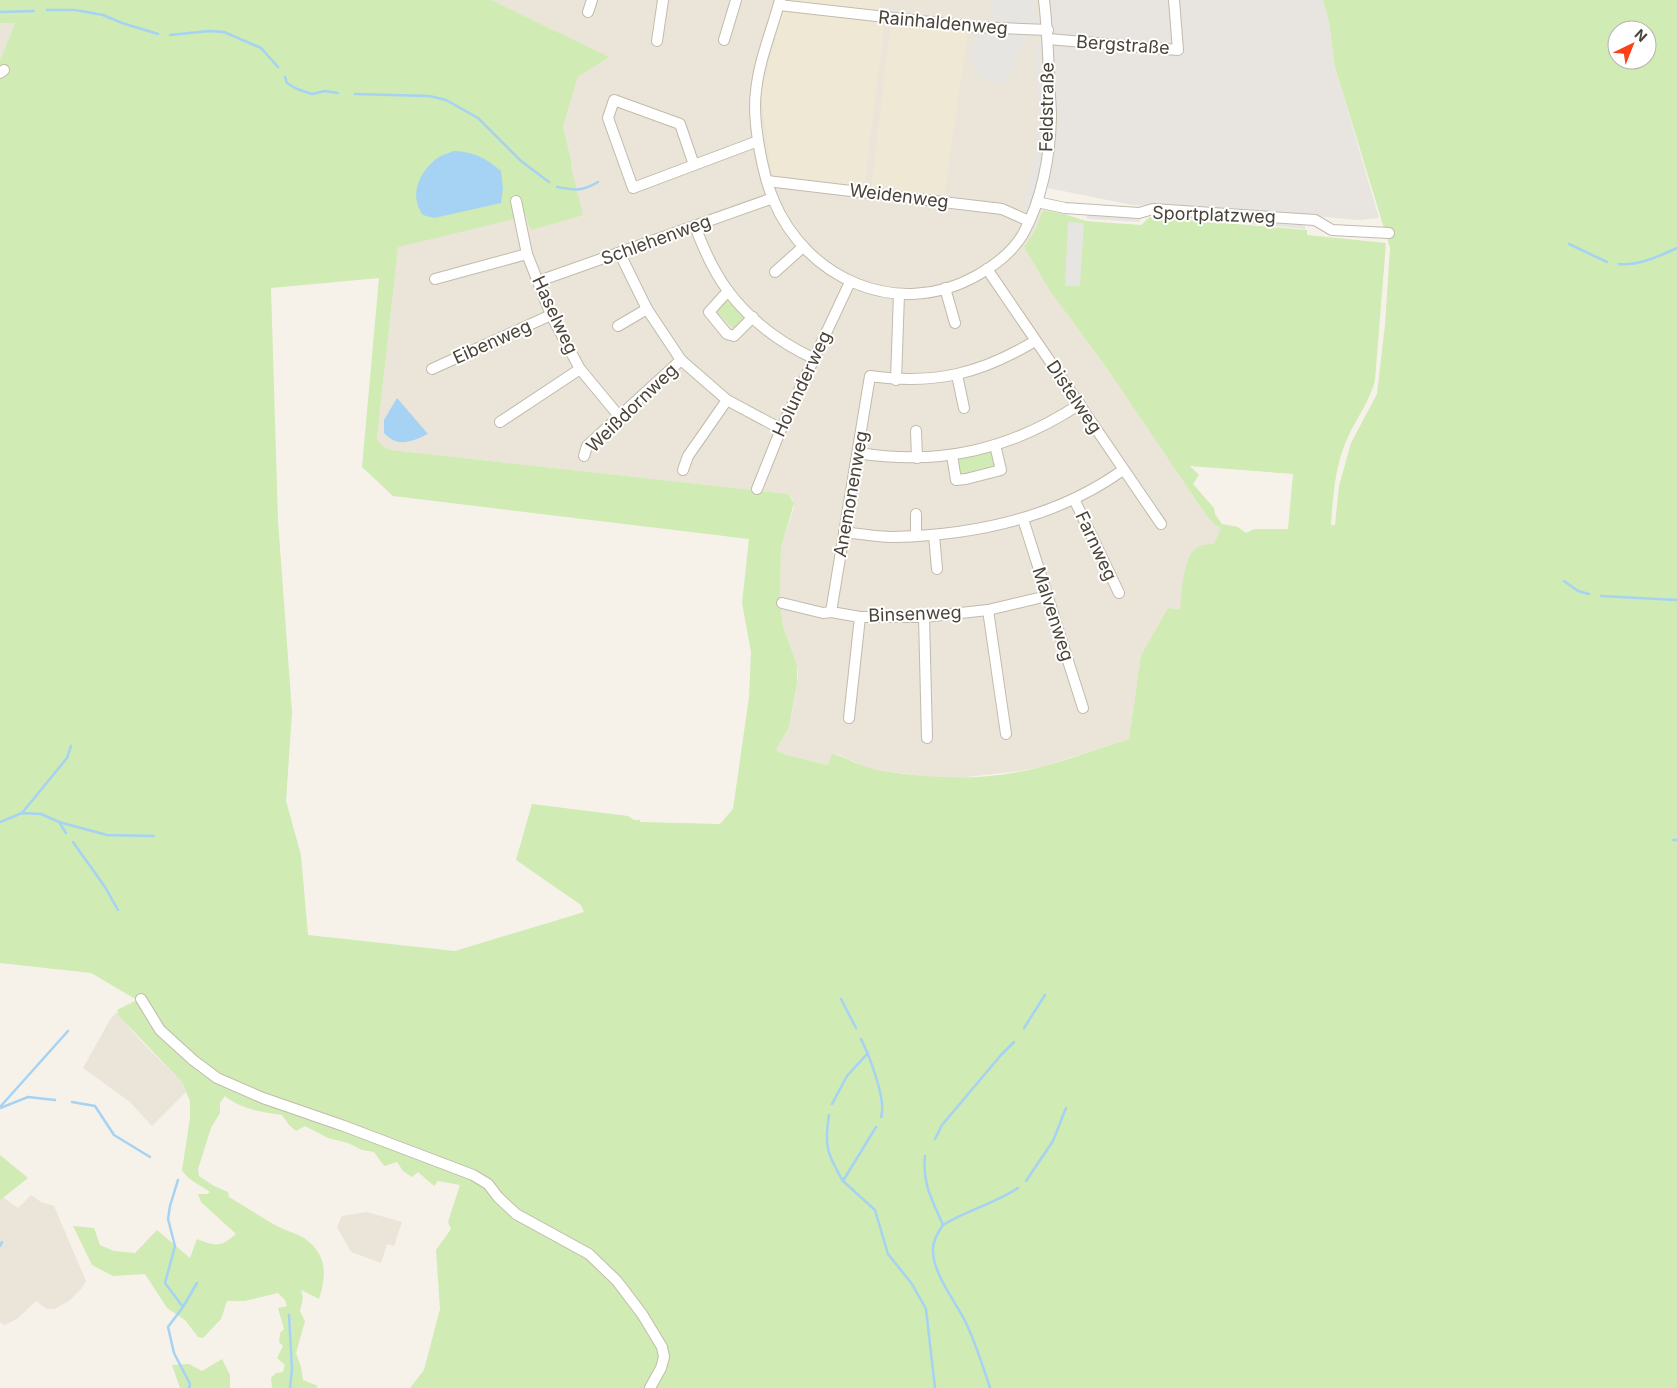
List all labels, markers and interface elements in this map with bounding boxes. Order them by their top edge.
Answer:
street label: Rainhaldenweg [877,6,1009,39]
north arrow [1607,20,1657,70]
text: N [1632,25,1651,45]
street label: Bergstraße [1076,31,1170,58]
street label: Feldstraße [1035,62,1058,152]
street label: Weidenweg [848,179,950,212]
street label: Sportplatzweg [1152,202,1276,227]
street label: Schlehenweg [598,210,713,269]
street label: Haselweg [528,272,583,357]
street label: Eibenweg [449,315,534,368]
street label: Holunderweg [768,328,835,440]
street label: Distelweg [1042,356,1106,437]
street label: Weißdornweg [582,359,681,456]
street label: Anemonenweg [829,429,872,559]
street label: Farnweg [1071,508,1122,584]
street label: Malvenweg [1028,564,1079,664]
street label: Binsenweg [868,601,962,626]

